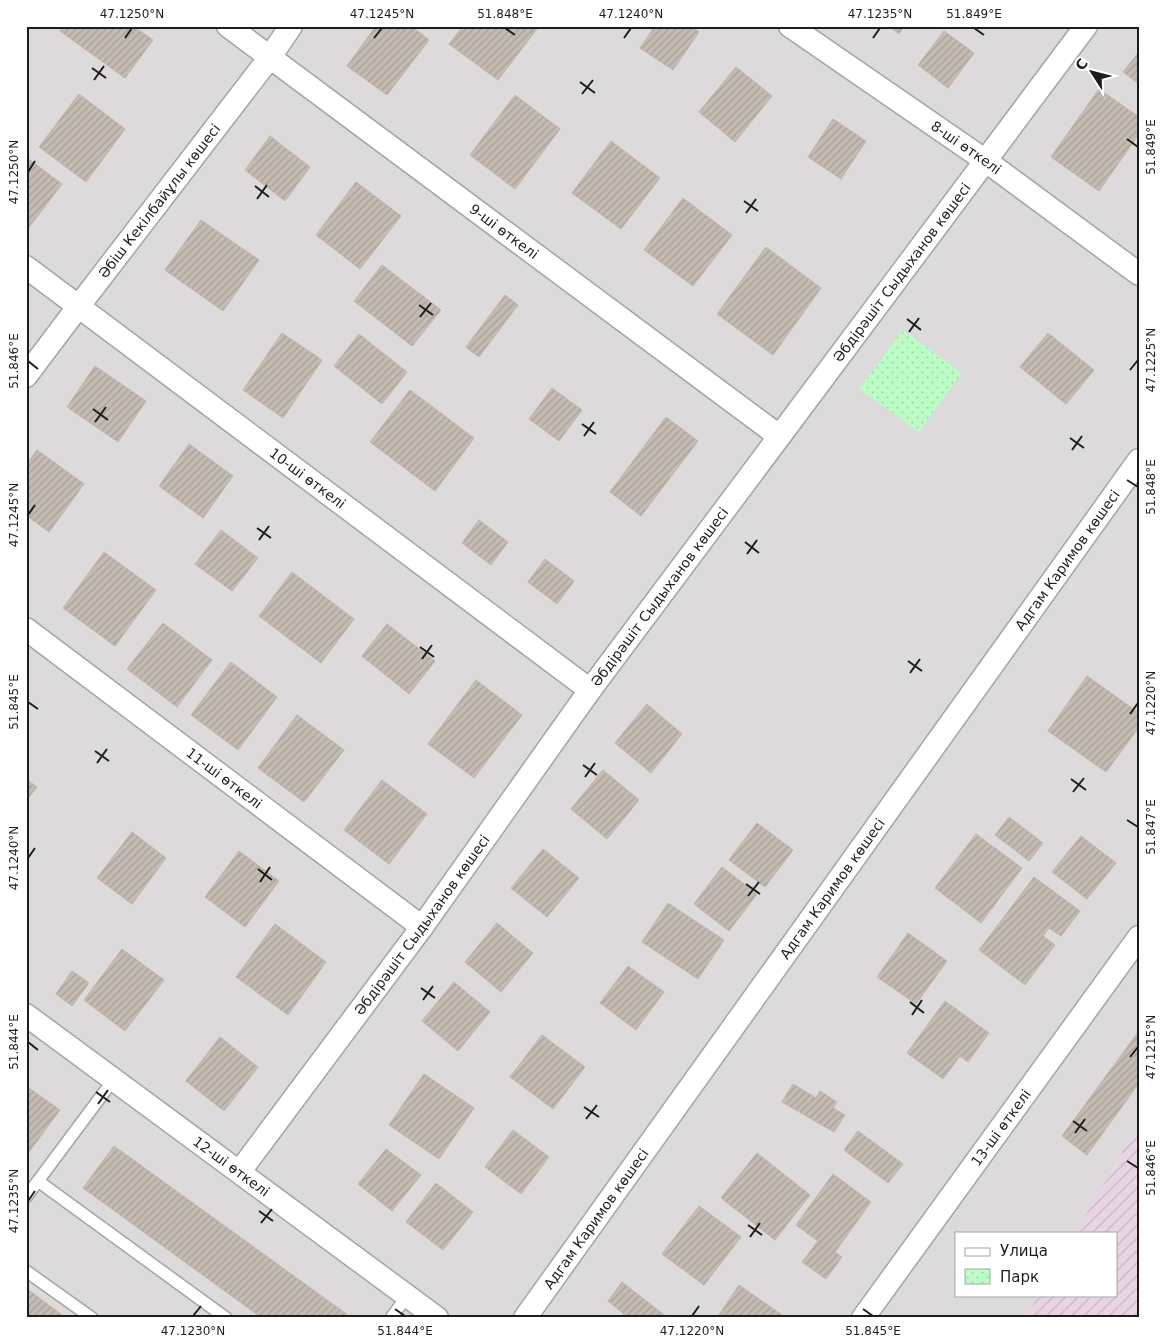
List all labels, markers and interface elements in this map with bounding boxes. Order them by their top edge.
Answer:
text: 47.1250°N [100,7,164,21]
text: 47.1245°N [350,7,414,21]
text: 51.848°E [477,7,533,21]
text: 47.1240°N [599,7,663,21]
text: 47.1235°N [848,7,912,21]
text: 51.849°E [946,7,1002,21]
north arrow [1068,48,1118,98]
text: С [1072,55,1091,73]
street label: 8-ші өткелі [928,118,1004,177]
text: 51.849°E [1144,119,1158,175]
street label: Әбіш Кекілбайұлы көшесі [95,121,224,281]
text: 47.1250°N [7,140,21,204]
street label: Әбдірәшіт Сыдыханов көшесі [830,180,974,365]
street label: 9-ші өткелі [466,201,542,262]
text: 47.1225°N [1144,328,1158,392]
text: 51.846°E [7,333,21,389]
street label: 10-ші өткелі [267,445,349,512]
text: 51.848°E [1144,459,1158,515]
text: 47.1245°N [7,483,21,547]
street label: Адгам Каримов көшесі [1012,487,1123,633]
street label: Әбдірәшіт Сыдыханов көшесі [588,504,731,690]
text: 47.1220°N [1144,671,1158,735]
text: 51.845°E [7,674,21,730]
street label: 11-ші өткелі [183,744,265,812]
text: 51.847°E [1144,799,1158,855]
street label: Адгам Каримов көшесі [777,815,888,962]
text: 47.1240°N [7,826,21,890]
street label: Әбдірәшіт Сыдыханов көшесі [351,832,493,1018]
text: 51.844°E [7,1014,21,1070]
text: 47.1215°N [1144,1015,1158,1079]
street label: 13-ші өткелі [968,1086,1034,1169]
street label: 12-ші өткелі [190,1133,273,1200]
text: 51.846°E [1144,1140,1158,1196]
street label: Адгам Каримов көшесі [540,1146,652,1292]
text: 47.1235°N [7,1169,21,1233]
legend [955,1232,1118,1296]
text: Улица [1000,1242,1048,1260]
text: Парк [1000,1268,1039,1286]
text: 47.1230°N [161,1324,225,1338]
text: 51.844°E [377,1324,433,1338]
text: 47.1220°N [660,1324,724,1338]
text: 51.845°E [845,1324,901,1338]

